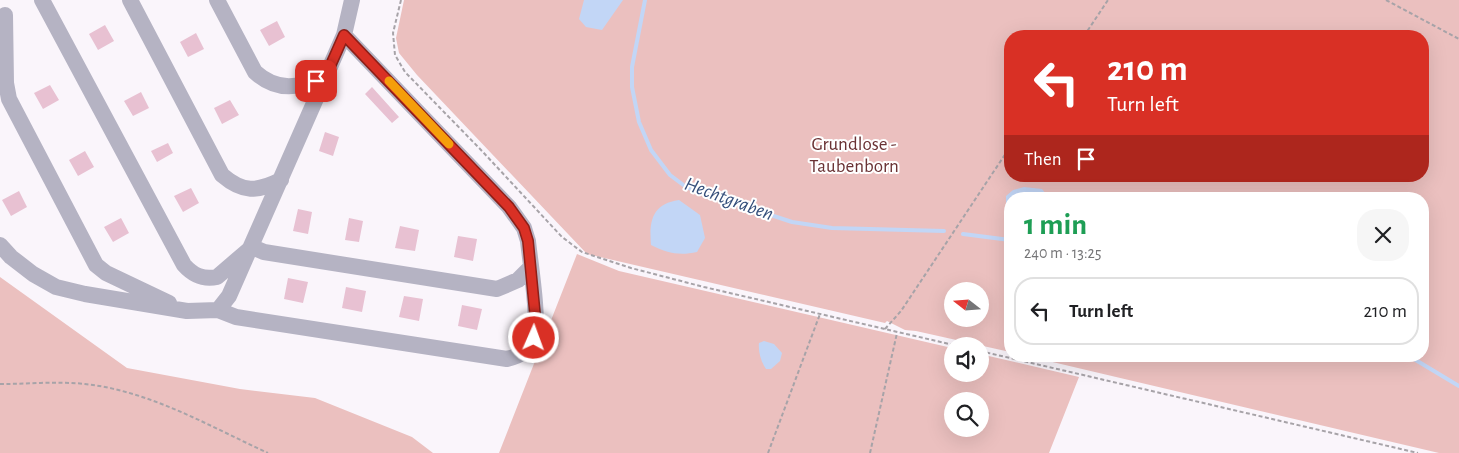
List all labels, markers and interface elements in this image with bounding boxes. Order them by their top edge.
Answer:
icon: left [1024,50,1089,115]
text: 210 m [1107,52,1188,87]
pin [295,60,337,102]
icon: arrive [302,67,330,95]
text: Turn left [1107,93,1179,115]
park label: Grundlose - Taubenborn [809,135,899,176]
icon: arrive [1072,145,1100,173]
text: Then [1024,150,1062,169]
water label: Hechtgraben [682,174,776,224]
button: close [1357,209,1409,261]
text: 1 min [1024,210,1087,240]
text: 240 m · 13:25 [1024,245,1102,261]
north arrow [944,282,989,328]
map controls [944,282,989,437]
icon: left [1026,297,1054,325]
text: Turn left [1069,302,1133,321]
text: 210 m [1363,302,1407,321]
position arrow [507,311,559,363]
button: sound [944,337,989,382]
button: search [944,392,989,437]

